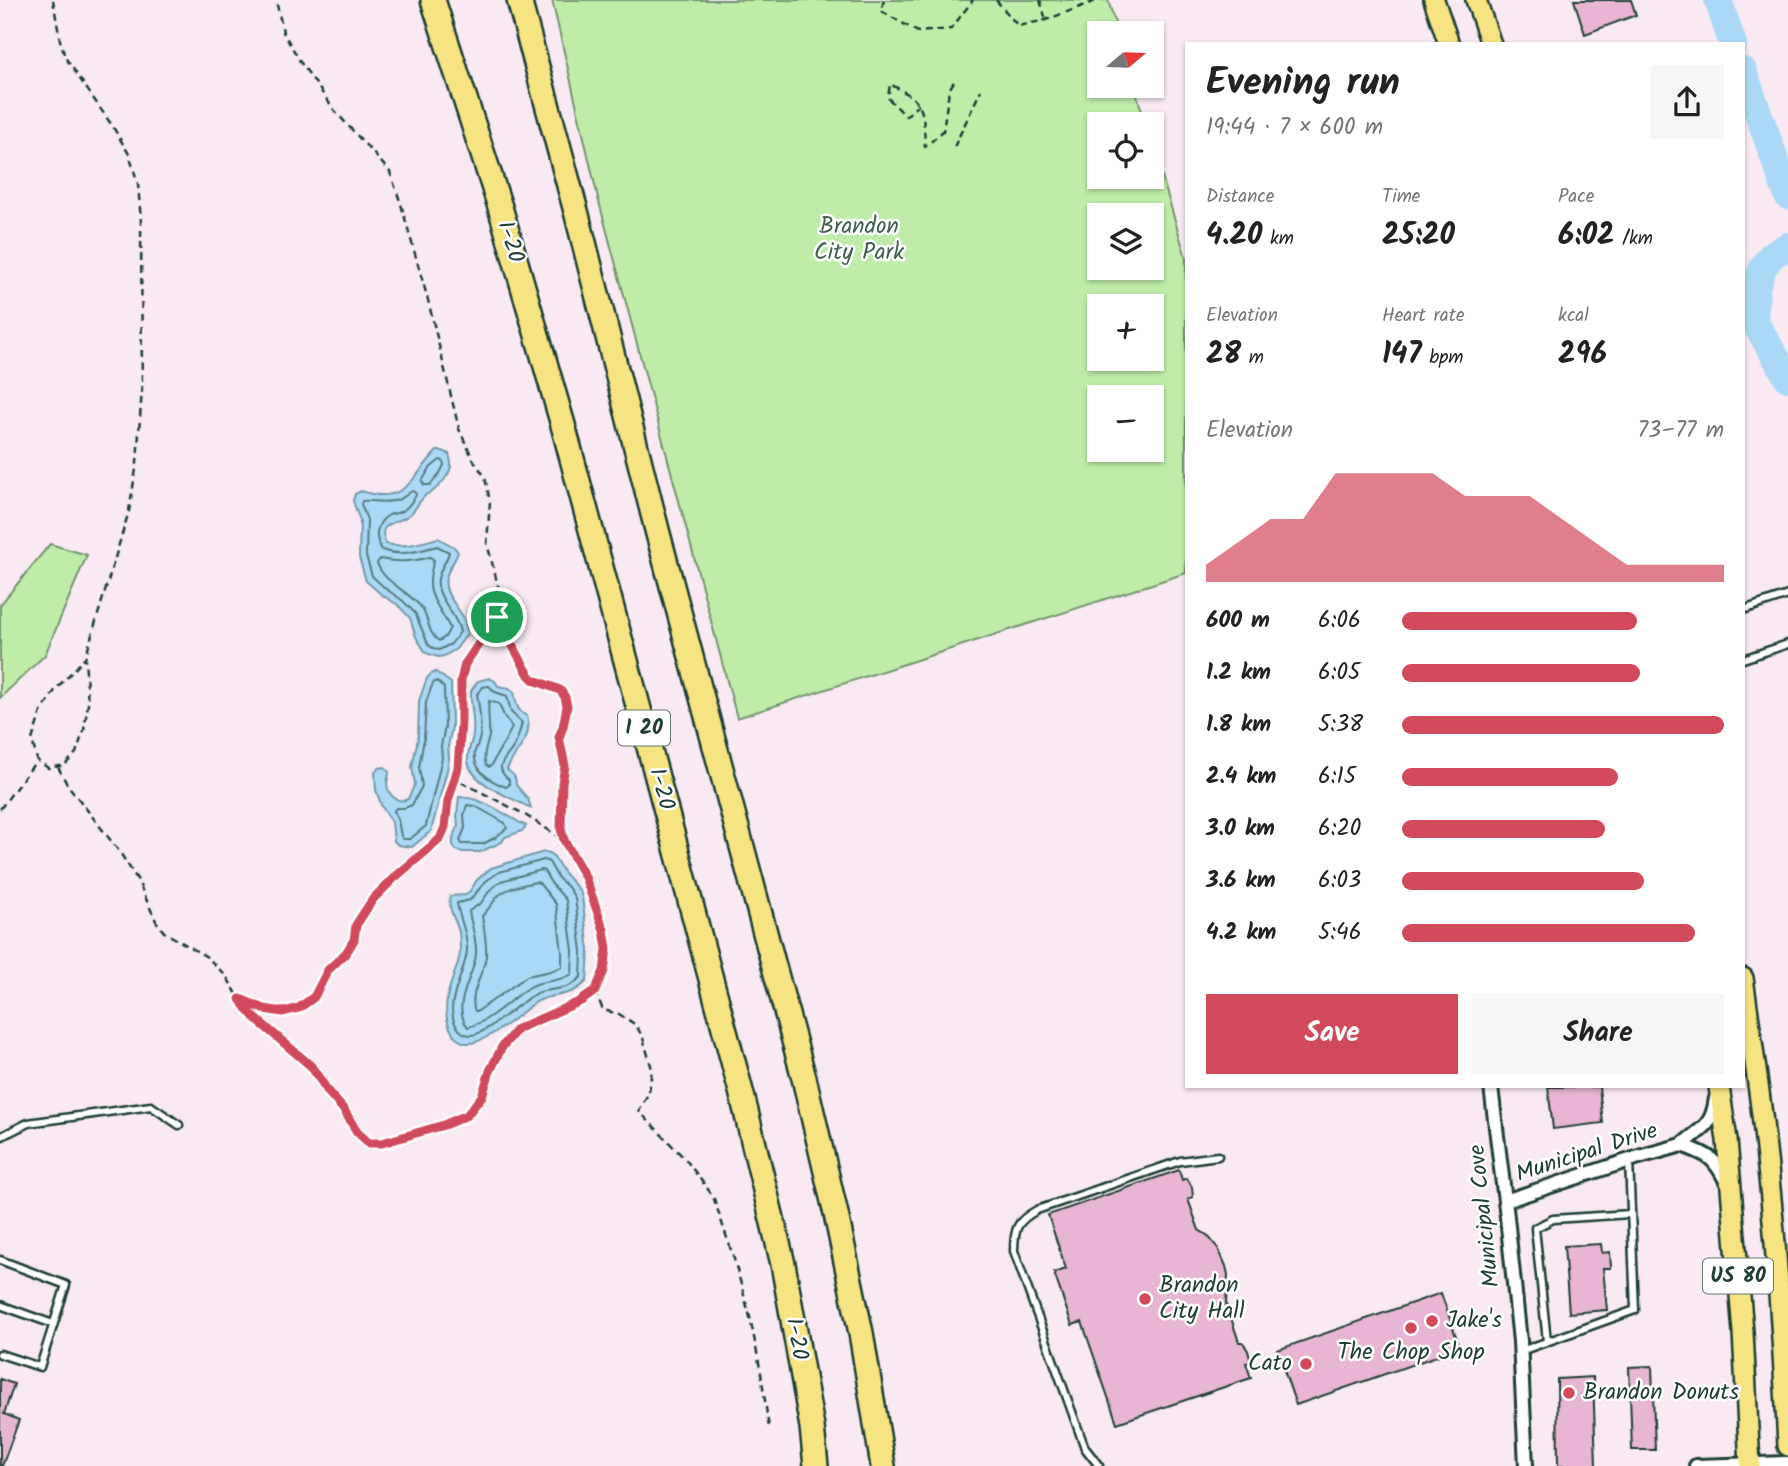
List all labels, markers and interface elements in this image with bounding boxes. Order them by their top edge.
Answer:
north arrow [1087,21,1164,98]
map controls [1087,21,1164,462]
text: Evening run [1206,54,1400,114]
button: share [1650,65,1724,139]
text: 19:44 · 7 × 600 m [1206,110,1383,146]
button: locate [1087,112,1164,189]
text: Distance [1206,182,1274,212]
text: Time [1382,182,1420,212]
text: Pace [1558,182,1594,212]
button: layers [1087,203,1164,280]
park label: Brandon City Park [814,209,904,271]
text: 4.20 [1206,212,1262,260]
text: 25:20 [1382,212,1455,260]
text: 6:02 [1558,212,1615,260]
street label: I-20 [487,216,533,268]
text: km [1262,224,1294,254]
text: /km [1615,224,1653,254]
button: + [1087,294,1164,371]
text: Elevation [1206,301,1278,331]
text: Heart rate [1382,301,1465,331]
text: kcal [1558,301,1589,331]
text: 28 [1206,331,1241,379]
text: 147 [1382,331,1422,379]
text: 296 [1558,331,1607,379]
text: m [1241,343,1264,373]
text: bpm [1422,343,1463,373]
button: − [1087,385,1164,462]
text: Elevation [1206,413,1293,449]
text: 73–77 m [1637,413,1724,449]
pin [467,587,527,647]
icon: arrive [478,598,516,636]
text: 600 m [1206,603,1270,639]
text: 6:06 [1318,603,1361,639]
text: 1.2 km [1206,655,1271,691]
text: 6:05 [1318,655,1360,691]
text: 1.8 km [1206,707,1271,743]
text: 5:38 [1318,707,1363,743]
road number: I 20 [618,710,670,746]
text: 2.4 km [1206,759,1276,795]
text: 6:15 [1318,759,1356,795]
street label: I-20 [638,764,684,814]
text: 3.0 km [1206,811,1275,847]
text: 6:20 [1318,811,1361,847]
text: 3.6 km [1206,863,1276,899]
text: 6:03 [1318,863,1361,899]
text: 4.2 km [1206,915,1276,951]
text: 5:46 [1318,915,1361,951]
button: Save [1206,994,1458,1074]
button: Share [1472,994,1724,1074]
street label: Municipal Drive [1511,1113,1663,1193]
street label: Municipal Cove [1460,1143,1510,1289]
road number: US 80 [1703,1258,1773,1294]
place label: Brandon City Hall [1159,1268,1245,1330]
marker: Brandon City Hall [1137,1291,1153,1307]
place label: Jake's [1446,1303,1502,1339]
marker: Jake's [1424,1313,1440,1329]
street label: I-20 [775,1315,817,1363]
marker: The Chop Shop [1403,1320,1419,1336]
place label: The Chop Shop [1338,1335,1484,1371]
place label: Cato [1248,1346,1292,1382]
marker: Cato [1298,1356,1314,1372]
place label: Brandon Donuts [1583,1375,1739,1411]
marker: Brandon Donuts [1561,1385,1577,1401]

